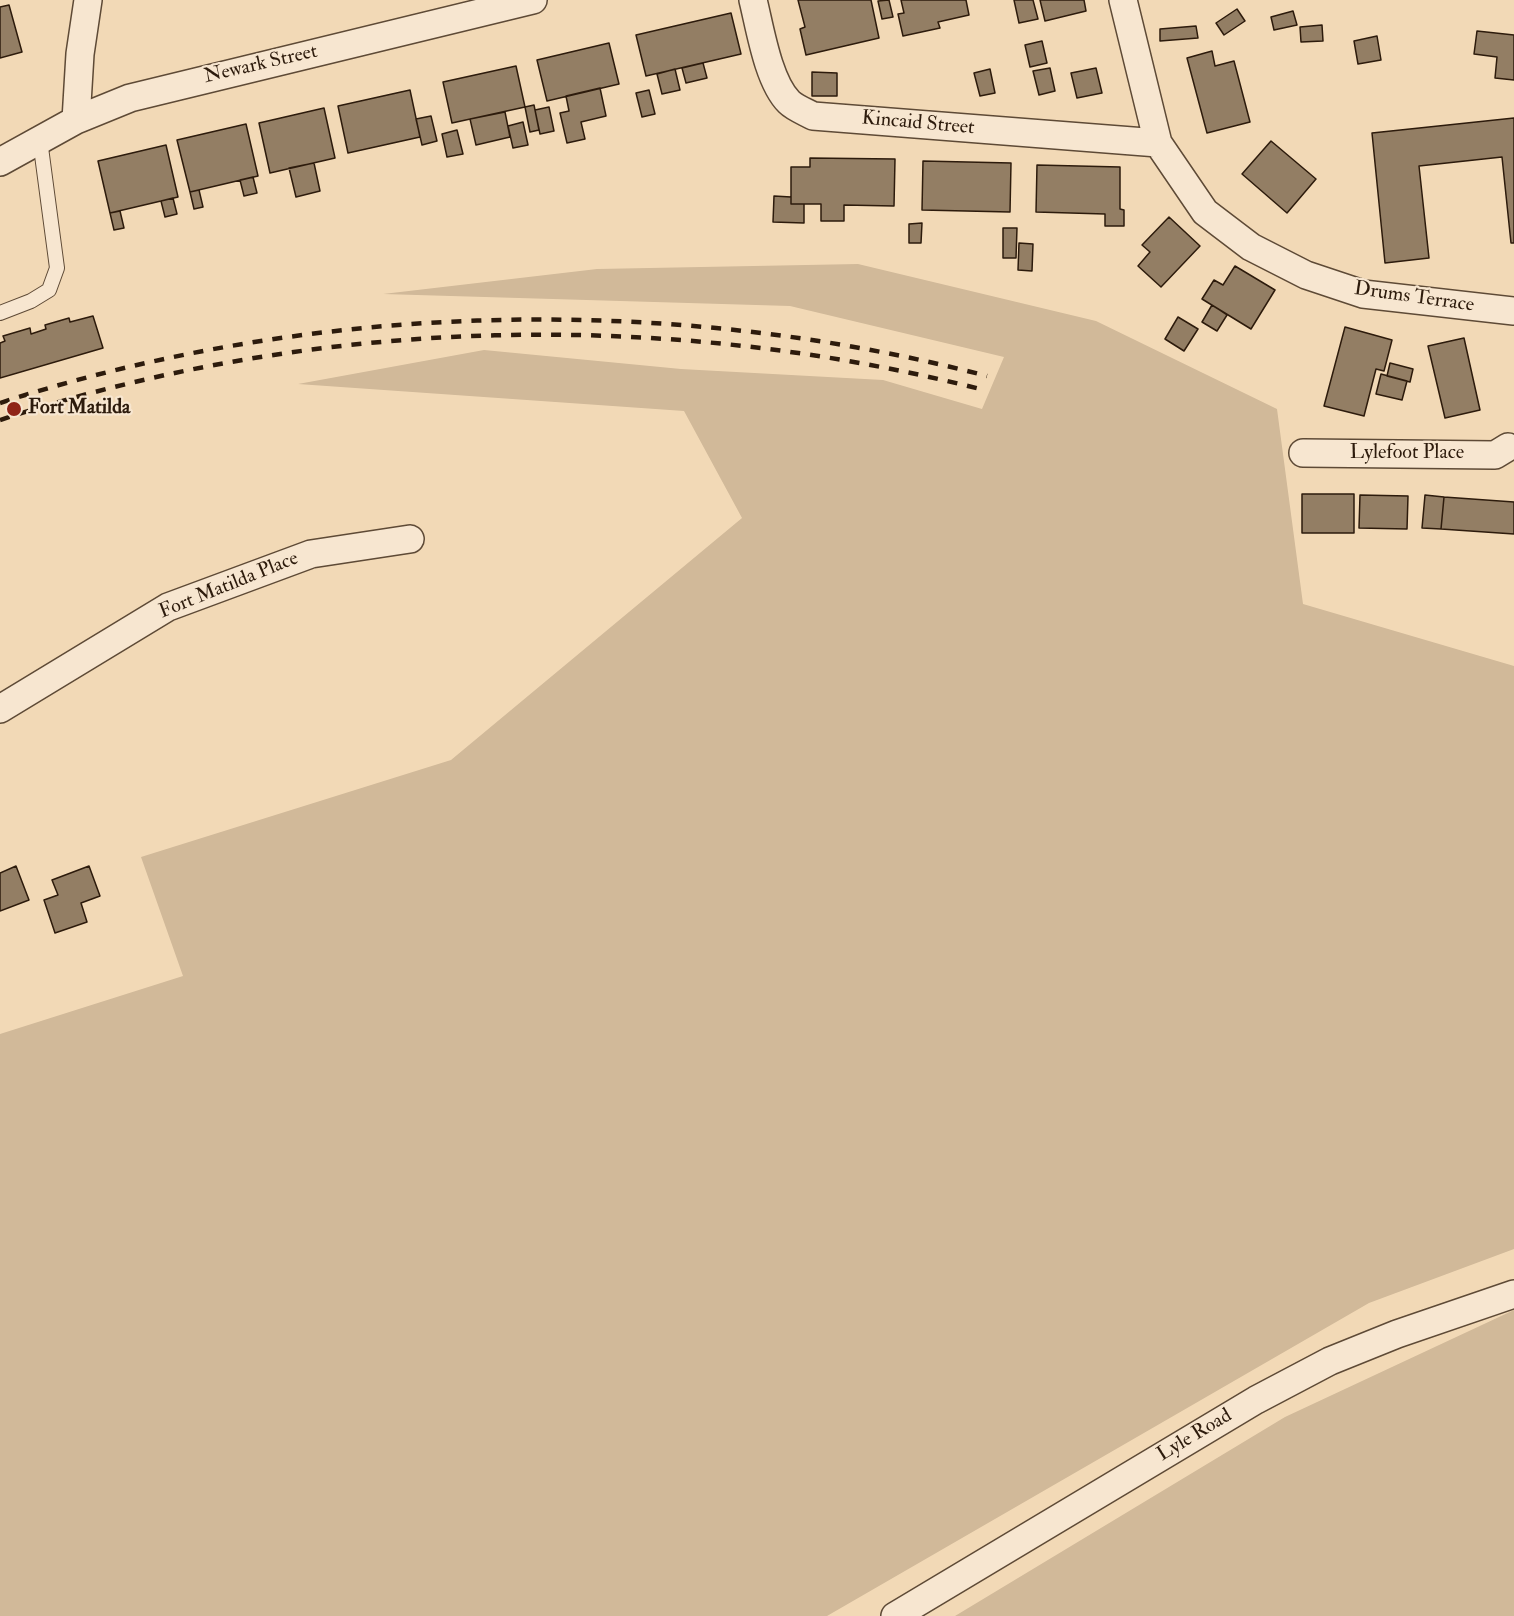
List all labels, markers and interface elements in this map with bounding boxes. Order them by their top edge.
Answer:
street label: Newark Street [202,40,320,90]
street label: Kincaid Street [861,107,975,141]
street label: Drums Terrace [1352,278,1476,318]
place label: Fort Matilda [28,397,130,421]
marker: Fort Matilda [5,400,23,418]
street label: Lylefoot Place [1350,442,1464,466]
street label: Fort Matilda Place [156,547,302,625]
street label: Lyle Road [1153,1404,1237,1468]

